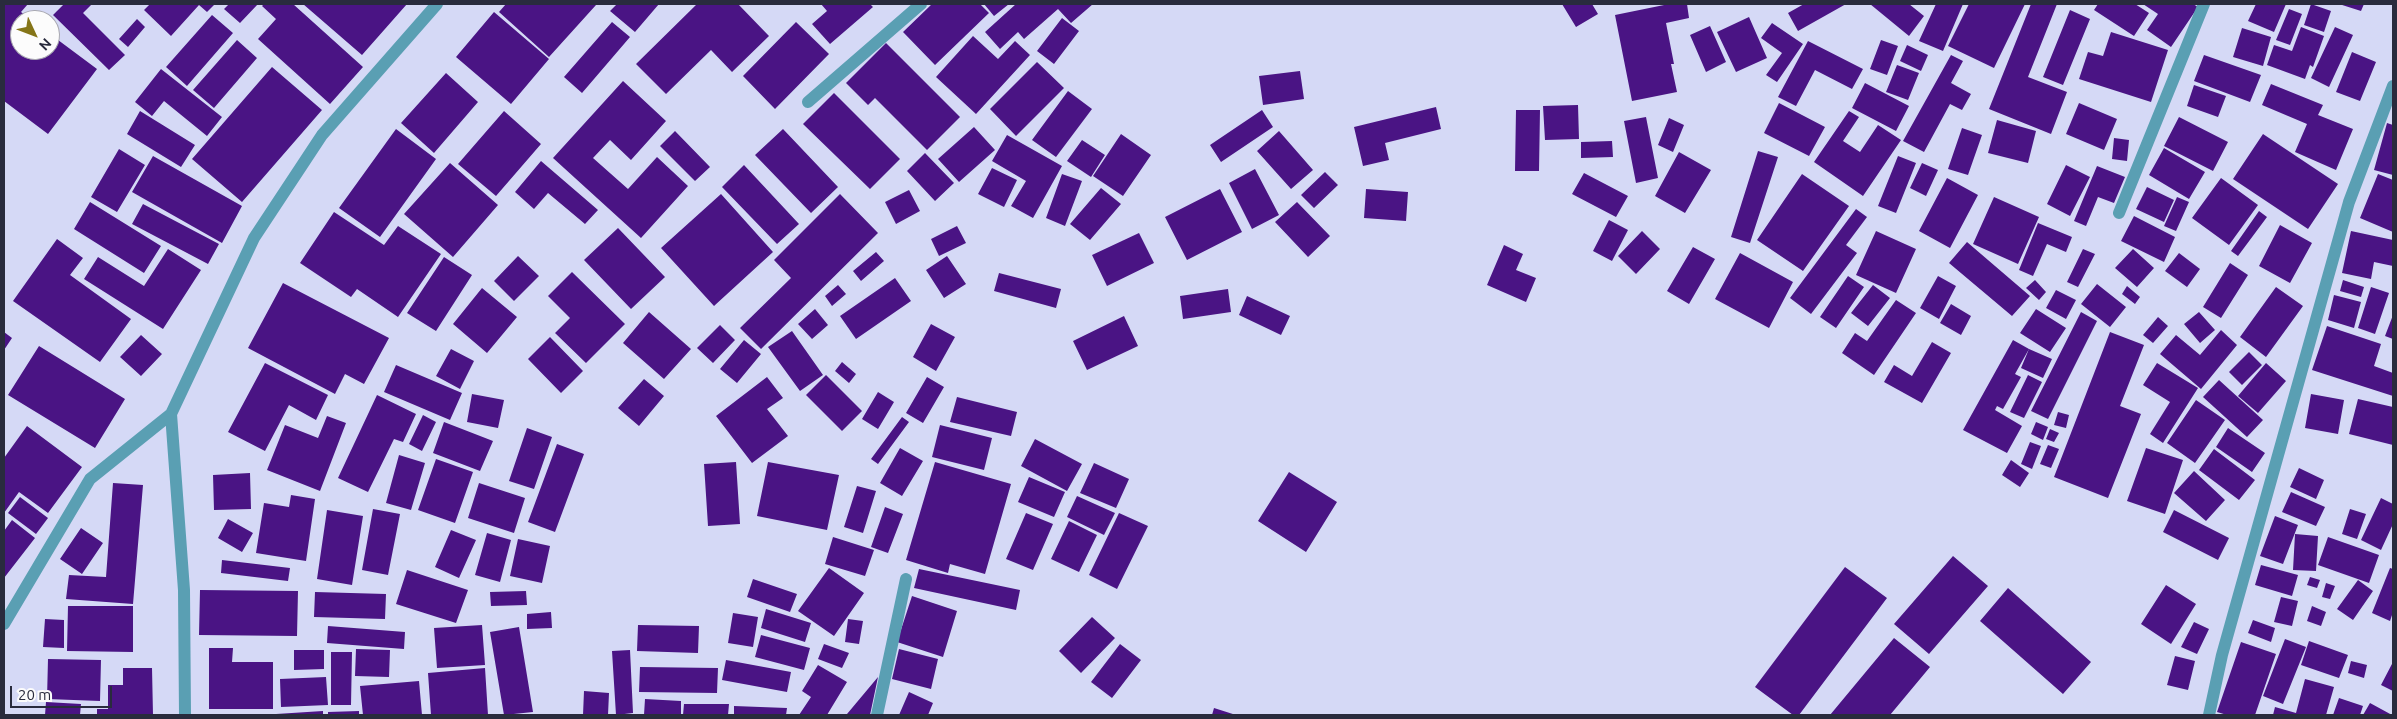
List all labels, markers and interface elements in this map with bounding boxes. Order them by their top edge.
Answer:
north arrow [10,10,60,60]
text: N [36,35,55,54]
scale bar [12,676,115,708]
text: 20 m [18,686,51,703]

